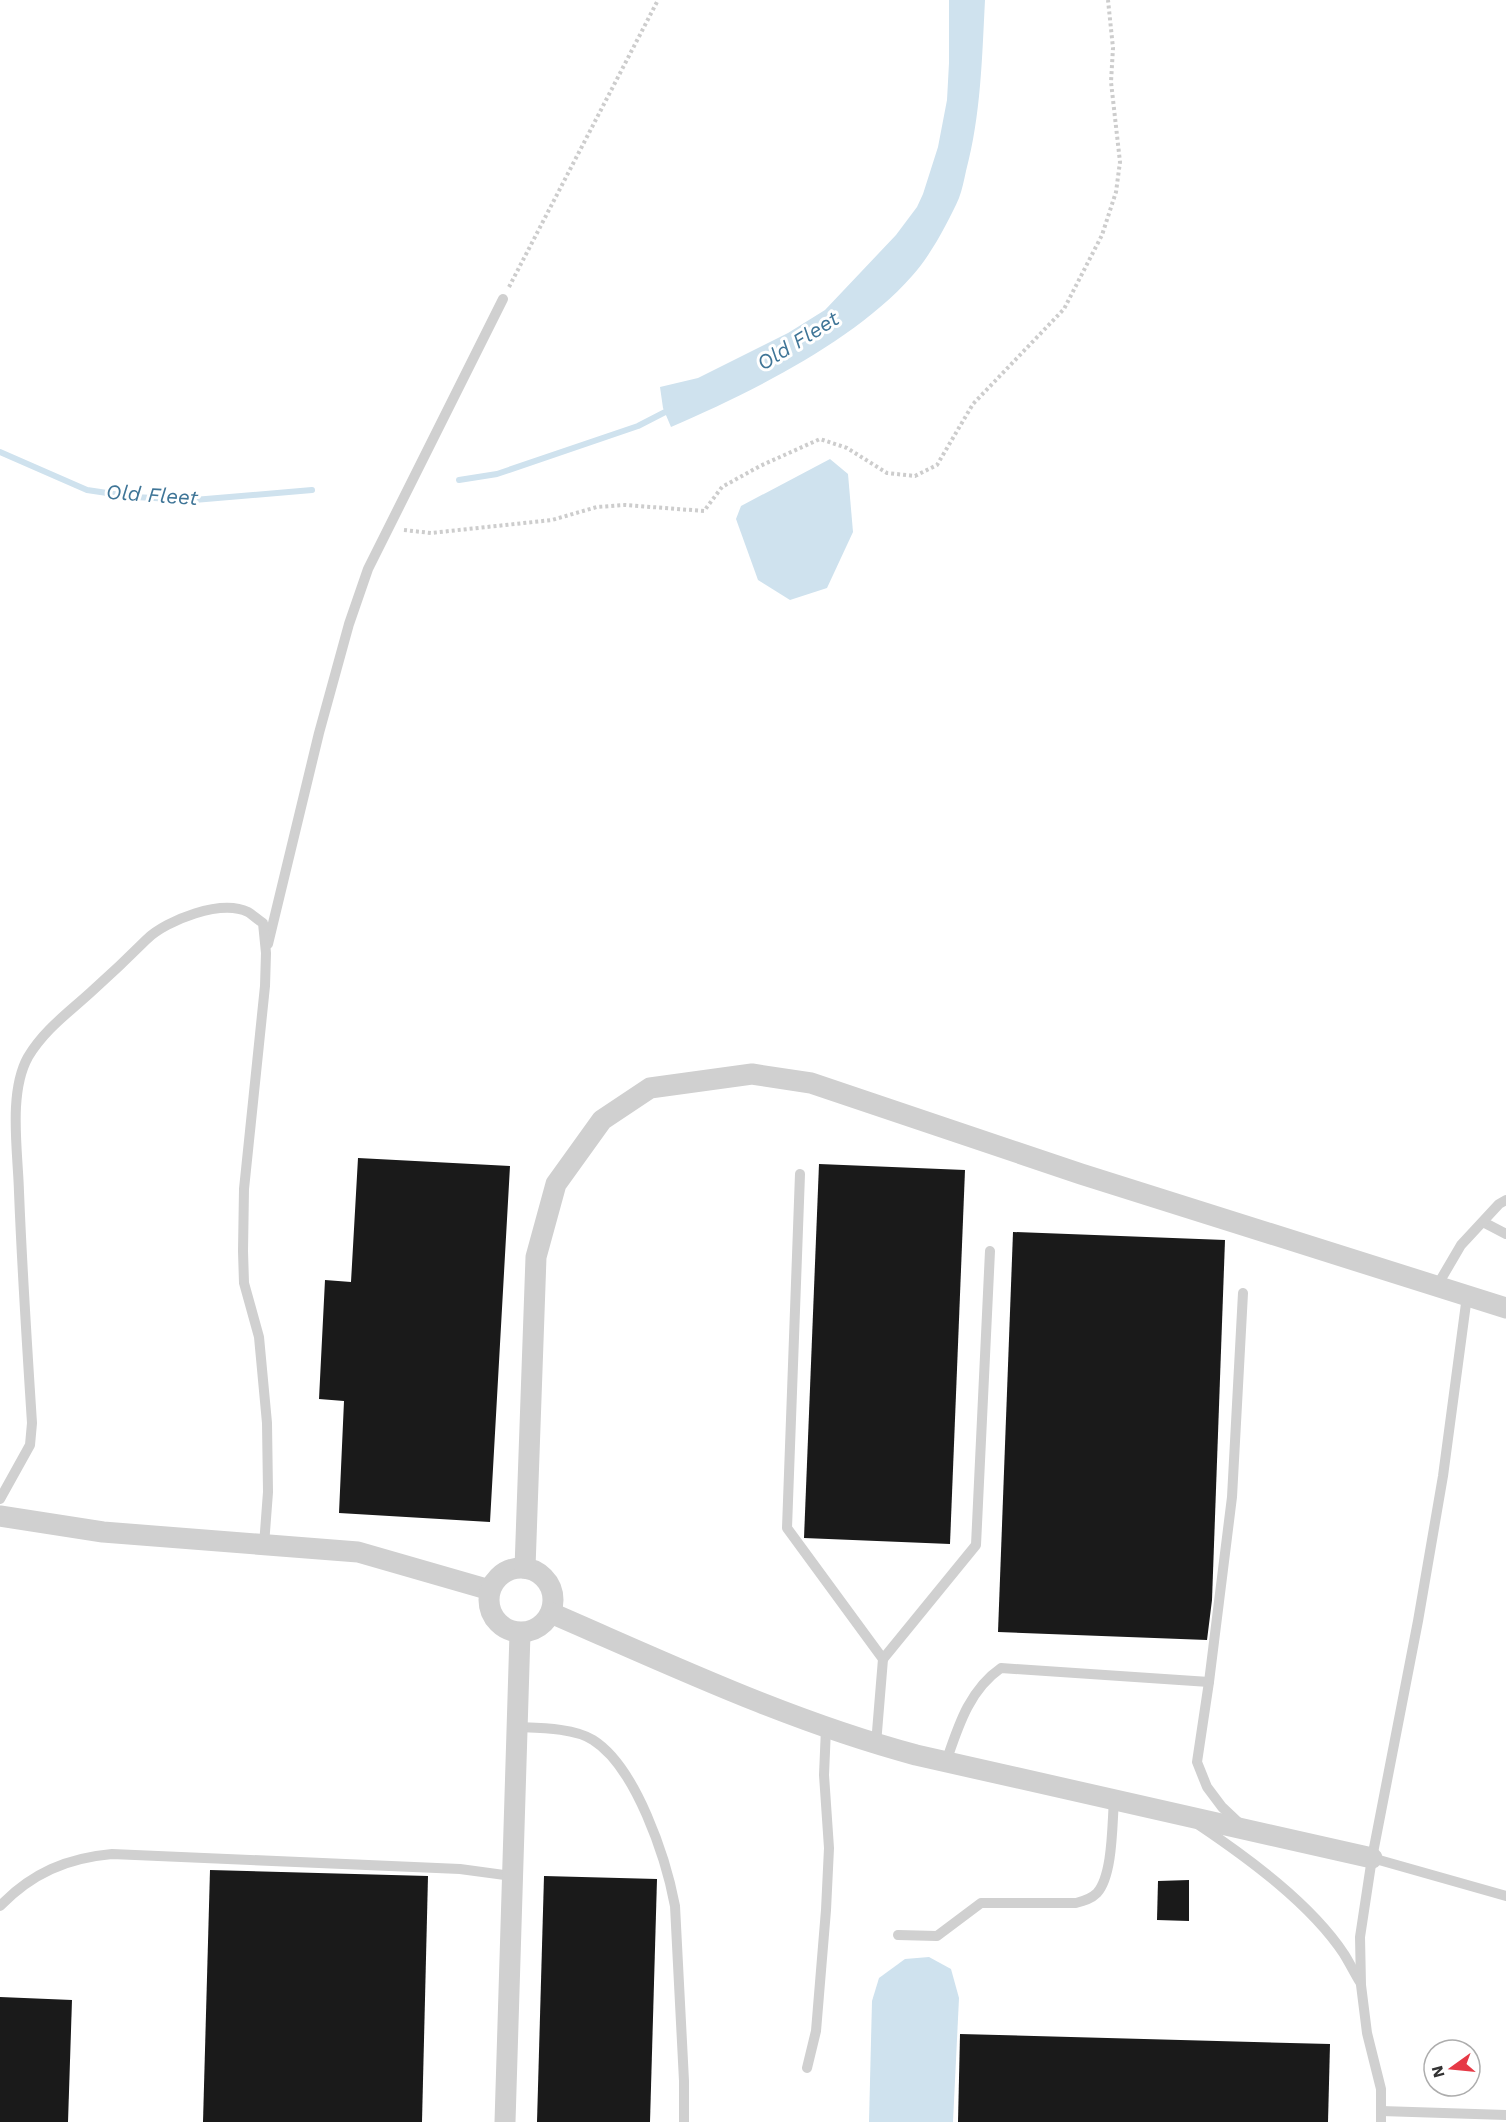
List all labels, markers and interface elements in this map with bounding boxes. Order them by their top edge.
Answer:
water label: Old Fleet [752,305,844,376]
water label: Old Fleet [105,479,199,510]
north arrow [1422,2038,1482,2098]
text: N [1427,2064,1449,2080]

